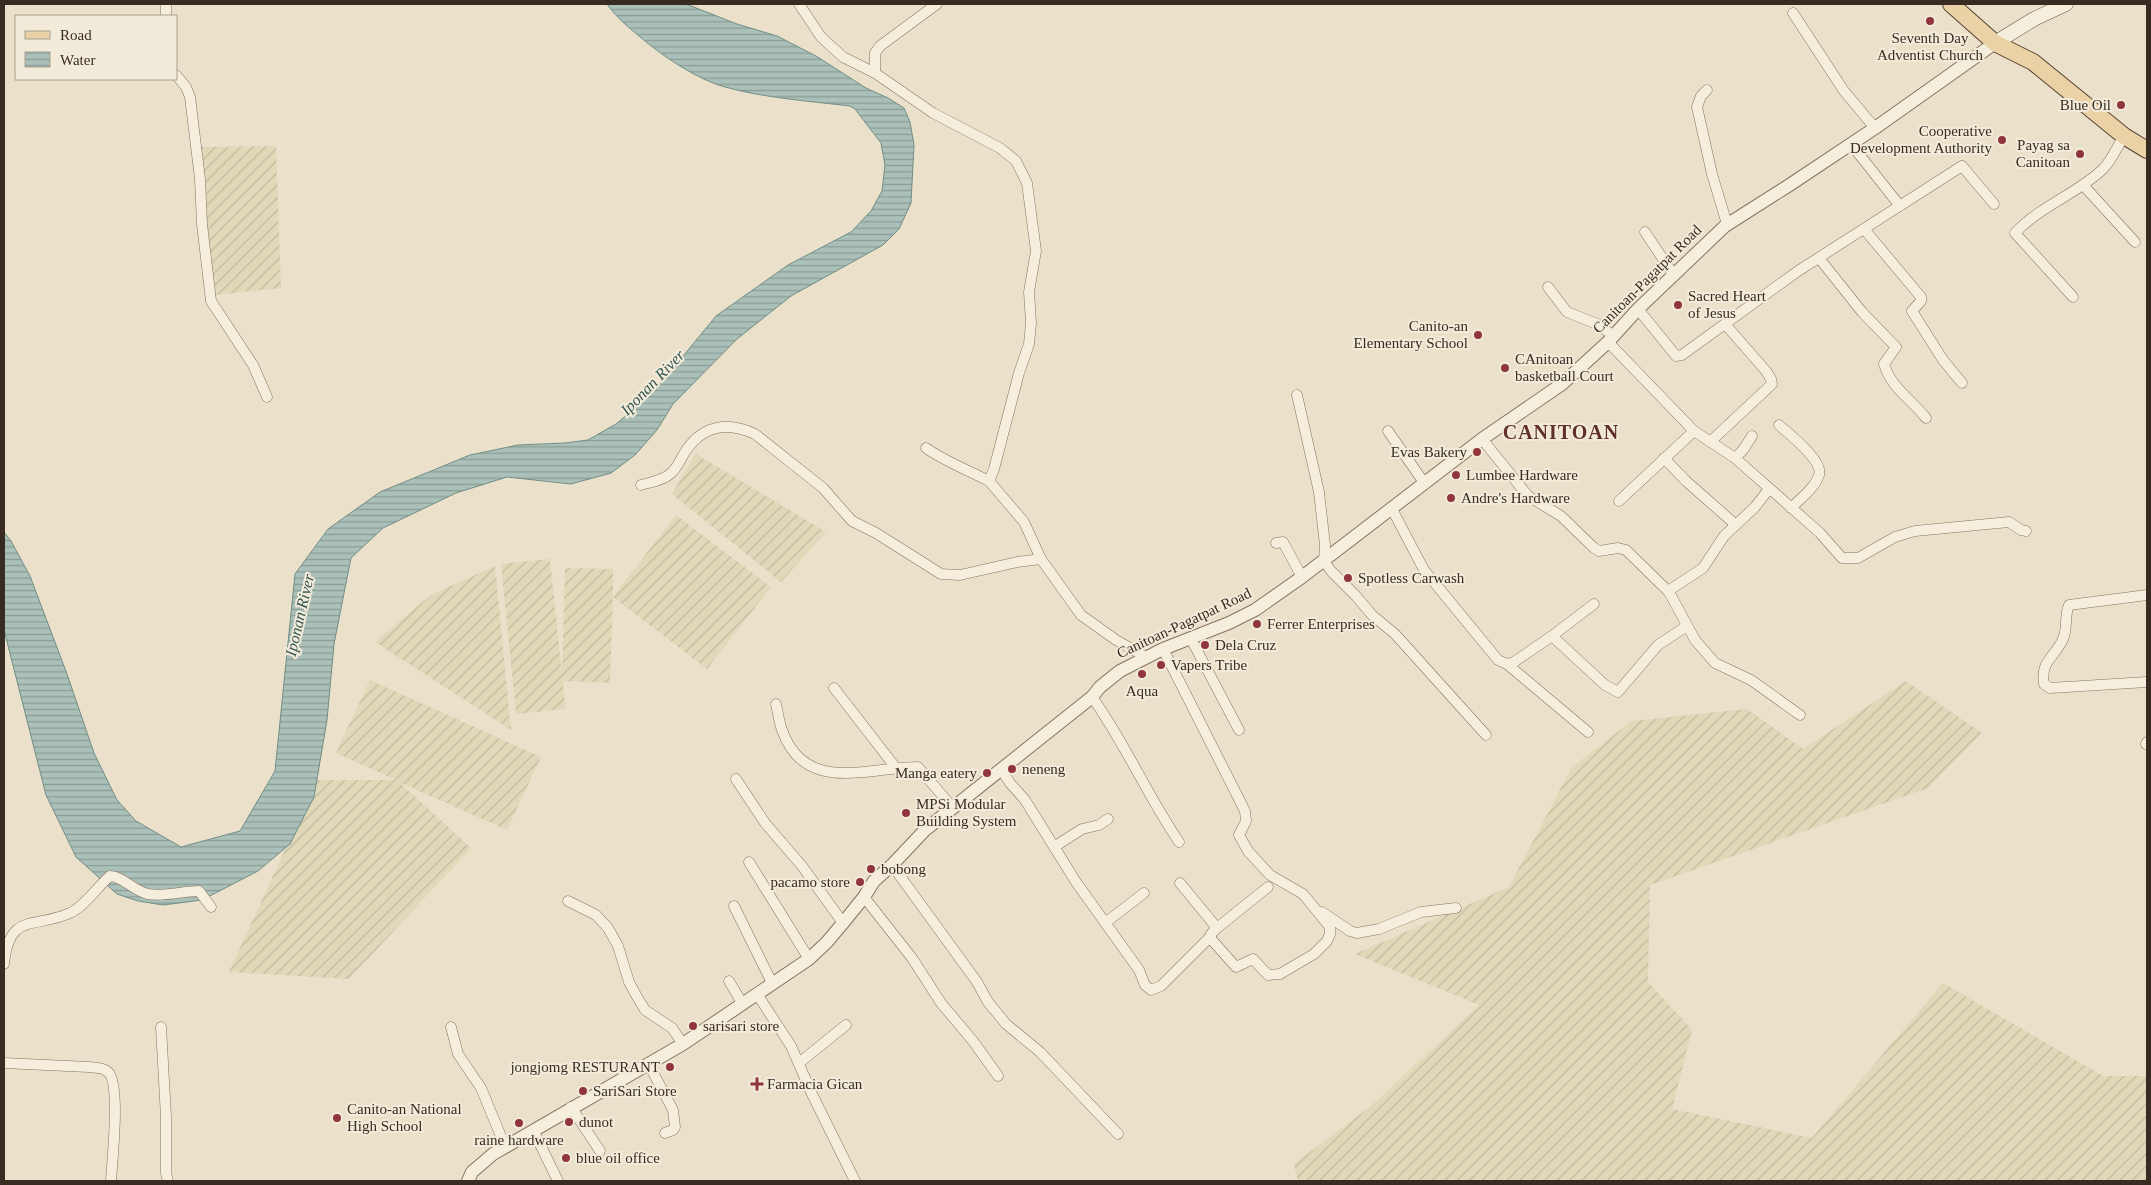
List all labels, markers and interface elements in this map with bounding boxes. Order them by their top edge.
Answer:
legend [15,15,178,80]
marker: Seventh Day Adventist Church [1924,15,1936,27]
text: Road [60,27,92,43]
place label: Seventh Day Adventist Church [1877,30,1984,63]
text: Water [60,52,95,68]
place label: Blue Oil [2060,97,2111,113]
marker: Blue Oil [2115,99,2127,111]
place label: Cooperative Development Authority [1850,123,1992,156]
marker: Cooperative Development Authority [1996,134,2008,146]
place label: Payag sa Canitoan [2016,137,2070,170]
marker: Payag sa Canitoan [2074,148,2086,160]
street label: Canitoan-Pagatpat Road [1590,221,1705,336]
place label: Sacred Heart of Jesus [1688,288,1767,321]
marker: Sacred Heart of Jesus [1672,299,1684,311]
place label: Canito-an Elementary School [1353,318,1468,351]
marker: Canito-an Elementary School [1472,329,1484,341]
water label: Iponan River [616,346,689,420]
place label: CAnitoan basketball Court [1515,351,1615,384]
marker: CAnitoan basketball Court [1499,362,1511,374]
district label: CANITOAN [1503,421,1619,443]
place label: Evas Bakery [1391,444,1467,460]
marker: Evas Bakery [1471,446,1483,458]
place label: Lumbee Hardware [1466,467,1578,483]
marker: Lumbee Hardware [1450,469,1462,481]
place label: Andre's Hardware [1461,490,1570,506]
marker: Andre's Hardware [1445,492,1457,504]
place label: Spotless Carwash [1358,570,1465,586]
water label: Iponan River [282,572,318,659]
marker: Spotless Carwash [1342,572,1354,584]
street label: Canitoan-Pagatpat Road [1114,585,1254,661]
place label: Ferrer Enterprises [1267,616,1375,632]
marker: Ferrer Enterprises [1251,618,1263,630]
place label: Dela Cruz [1215,637,1277,653]
marker: Dela Cruz [1199,639,1211,651]
place label: Vapers Tribe [1171,657,1248,673]
marker: Vapers Tribe [1155,659,1167,671]
marker: Aqua [1136,668,1148,680]
place label: Aqua [1126,683,1159,699]
place label: neneng [1022,761,1066,777]
marker: neneng [1006,763,1018,775]
place label: Manga eatery [895,765,977,781]
marker: Manga eatery [981,767,993,779]
place label: MPSi Modular Building System [916,796,1017,829]
marker: MPSi Modular Building System [900,807,912,819]
place label: bobong [881,861,927,877]
marker: bobong [865,863,877,875]
place label: pacamo store [770,874,850,890]
marker: pacamo store [854,876,866,888]
place label: sarisari store [703,1018,780,1034]
marker: sarisari store [687,1020,699,1032]
place label: jongjomg RESTURANT [509,1059,660,1075]
marker: jongjomg RESTURANT [664,1061,676,1073]
place label: Farmacia Gican [767,1076,863,1092]
marker: Farmacia Gican [751,1078,763,1090]
place label: SariSari Store [593,1083,677,1099]
marker: SariSari Store [577,1085,589,1097]
place label: Canito-an National High School [347,1101,462,1134]
marker: Canito-an National High School [331,1112,343,1124]
place label: dunot [579,1114,614,1130]
marker: dunot [563,1116,575,1128]
marker: raine hardware [513,1117,525,1129]
place label: raine hardware [474,1132,564,1148]
place label: blue oil office [576,1150,660,1166]
marker: blue oil office [560,1152,572,1164]

